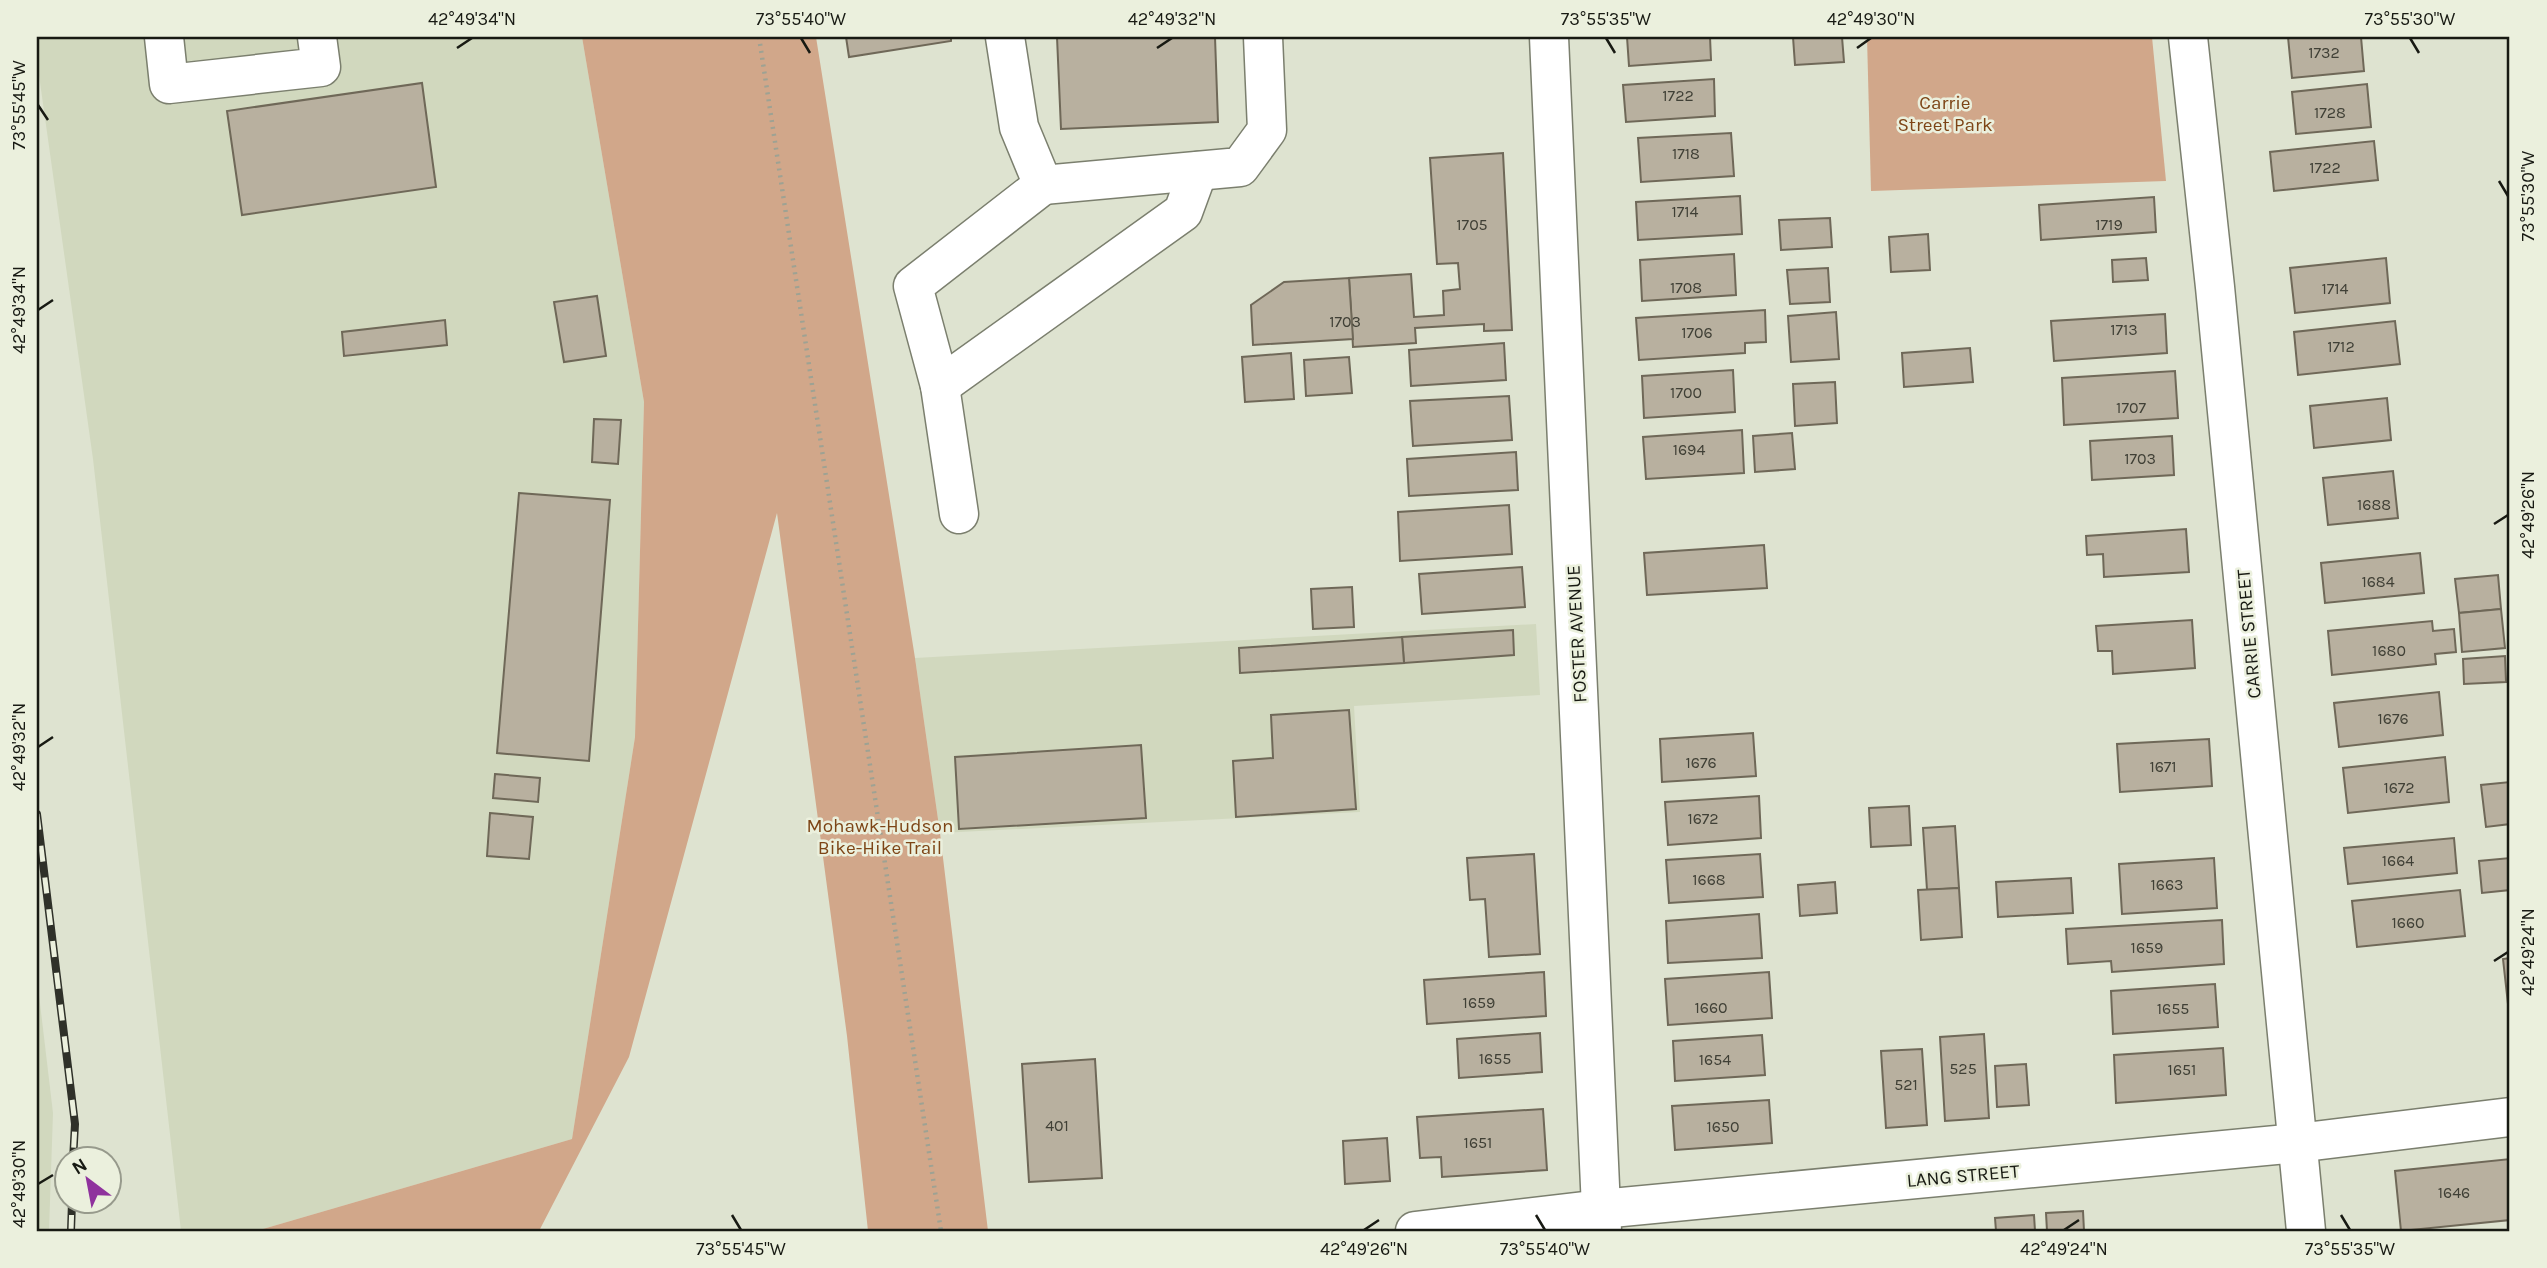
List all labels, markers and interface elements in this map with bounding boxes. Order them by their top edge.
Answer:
text: 42°49'34"N [428,8,516,30]
text: 73°55'40"W [756,8,846,30]
text: 42°49'32"N [1128,8,1216,30]
text: 73°55'35"W [1561,8,1651,30]
text: 42°49'30"N [1827,8,1915,30]
text: 73°55'30"W [2365,8,2455,30]
house number: 1732 [2308,43,2340,62]
text: 73°55'45"W [8,60,30,150]
house number: 1722 [1662,86,1694,105]
park label: Carrie Street Park [1897,92,1993,136]
house number: 1728 [2314,103,2346,122]
house number: 1718 [1672,144,1700,163]
text: 73°55'30"W [2517,151,2539,241]
house number: 1722 [2309,158,2341,177]
house number: 1714 [1671,202,1699,221]
house number: 1705 [1456,215,1488,234]
house number: 1719 [2095,215,2123,234]
text: 42°49'34"N [8,266,30,354]
house number: 1708 [1670,278,1702,297]
house number: 1714 [2321,279,2349,298]
house number: 1703 [1329,312,1361,331]
house number: 1713 [2110,320,2138,339]
house number: 1706 [1681,323,1713,342]
house number: 1712 [2327,337,2355,356]
house number: 1700 [1670,383,1702,402]
house number: 1707 [2116,398,2146,417]
house number: 1694 [1673,440,1705,459]
house number: 1703 [2124,449,2156,468]
text: 42°49'26"N [2517,471,2539,559]
house number: 1688 [2357,495,2391,514]
street label: FOSTER AVENUE [1562,565,1592,703]
street label: CARRIE STREET [2232,568,2266,700]
house number: 1684 [2361,572,2395,591]
house number: 1680 [2372,641,2406,660]
text: 42°49'32"N [8,703,30,791]
house number: 1676 [2377,709,2409,728]
house number: 1676 [1685,753,1717,772]
house number: 1671 [2149,757,2177,776]
house number: 1672 [2383,778,2415,797]
house number: 1672 [1687,809,1719,828]
park label: Mohawk-Hudson Bike-Hike Trail [807,815,953,859]
house number: 1664 [2382,851,2414,870]
house number: 1668 [1692,870,1726,889]
house number: 1663 [2150,875,2184,894]
text: 42°49'24"N [2517,908,2539,996]
house number: 1660 [2391,913,2425,932]
house number: 1659 [2131,938,2163,957]
house number: 1659 [1463,993,1495,1012]
house number: 1660 [1694,998,1728,1017]
house number: 1655 [2157,999,2189,1018]
house number: 1655 [1479,1049,1511,1068]
house number: 1654 [1699,1050,1731,1069]
house number: 525 [1949,1059,1977,1078]
house number: 1651 [2168,1060,2196,1079]
house number: 521 [1894,1075,1918,1094]
house number: 401 [1045,1116,1069,1135]
house number: 1650 [1707,1117,1739,1136]
house number: 1651 [1464,1133,1492,1152]
text: 42°49'30"N [8,1140,30,1228]
north arrow [52,1146,122,1216]
text: N [68,1153,91,1179]
street label: LANG STREET [1906,1160,2021,1192]
house number: 1646 [2438,1183,2470,1202]
text: 73°55'45"W [696,1238,786,1260]
text: 42°49'26"N [1320,1238,1408,1260]
text: 73°55'40"W [1500,1238,1590,1260]
text: 42°49'24"N [2020,1238,2108,1260]
text: 73°55'35"W [2305,1238,2395,1260]

